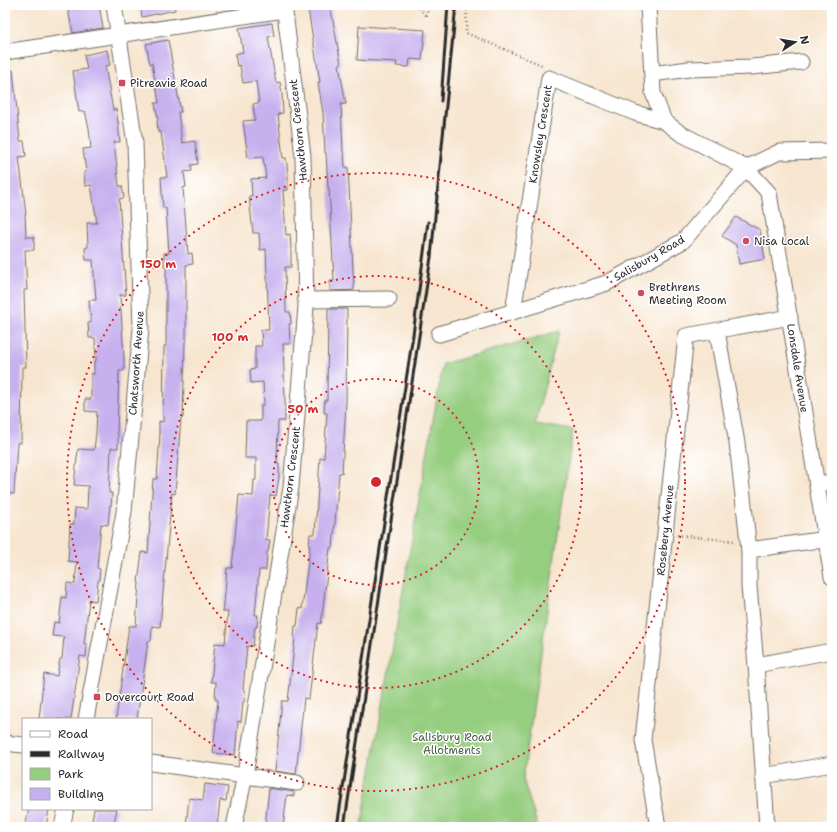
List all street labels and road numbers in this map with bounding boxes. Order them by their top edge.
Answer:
street label: Hawthorn Crescent [286,78,311,182]
street label: Knowsley Crescent [525,84,556,184]
street label: Salisbury Road [611,232,687,285]
street label: Chatsworth Avenue [125,310,148,416]
street label: Lonsdale Avenue [783,322,812,414]
street label: Hawthorn Crescent [277,425,304,529]
street label: Rosebery Avenue [653,484,678,576]

